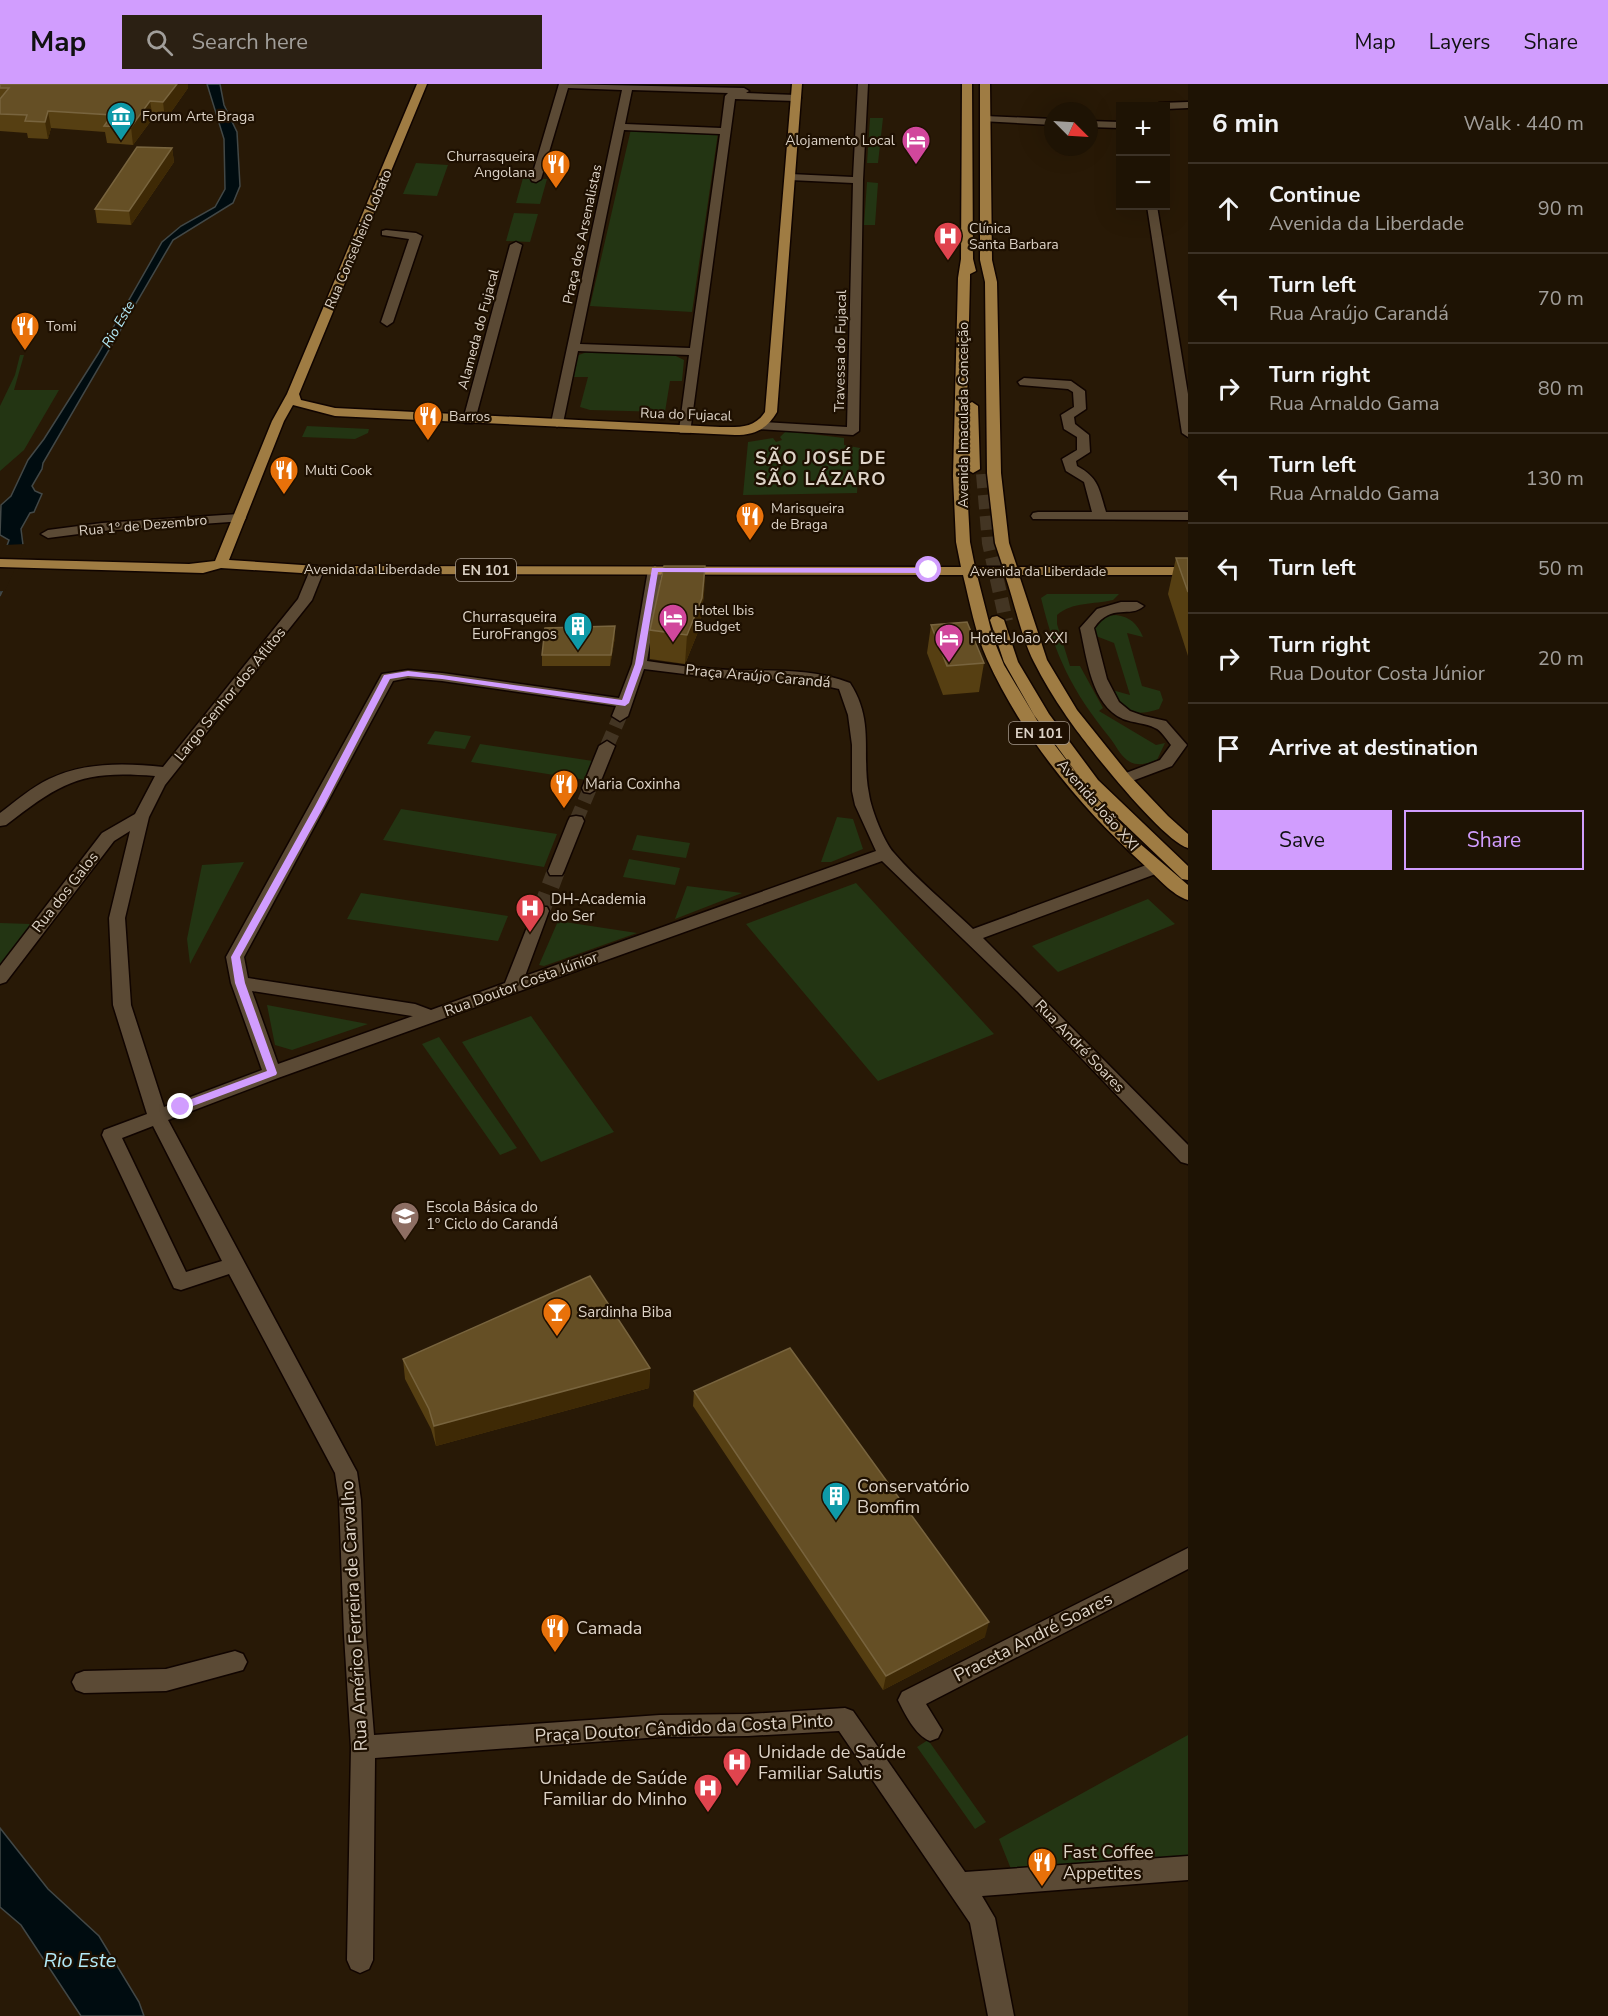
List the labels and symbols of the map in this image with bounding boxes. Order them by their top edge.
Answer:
museum icon: Forum Arte Braga [105,100,137,142]
north arrow [1044,102,1098,156]
place label: Forum Arte Braga [142,107,255,126]
hotel icon: Alojamento Local [900,124,932,166]
place label: Alojamento Local [785,131,896,150]
place label: Churrasqueira Angolana [447,147,535,182]
restaurant icon: Churrasqueira Angolana [540,148,572,190]
street label: Praça dos Arsenalistas [558,162,607,306]
street label: Rua Conselheiro Lobato [320,166,397,312]
place label: Clínica Santa Barbara [969,219,1059,254]
hospital icon: Clínica Santa Barbara [932,220,964,262]
street label: Alameda do Fujacal [453,266,504,391]
street label: Travessa do Fujacal [830,289,851,412]
water label: Rio Este [97,297,140,351]
restaurant icon: Tomi [9,310,41,352]
place label: Tomi [46,317,76,336]
street label: Avenida Imaculada Conceição [954,322,973,508]
restaurant icon: Barros [412,400,444,442]
street label: Rua do Fujacal [640,403,733,426]
place label: Barros [449,407,491,426]
district label: SÃO JOSÉ DE SÃO LÁZARO [755,446,887,491]
restaurant icon: Multi Cook [268,454,300,496]
place label: Multi Cook [305,461,373,480]
place label: Marisqueira de Braga [771,499,844,534]
restaurant icon: Marisqueira de Braga [734,500,766,542]
street label: Rua 1º de Dezembro [78,510,208,541]
route start [915,556,941,582]
road number: EN 101 [456,559,516,581]
street label: Avenida da Liberdade [304,560,440,579]
street label: Avenida da Liberdade [970,562,1106,581]
place label: Hotel Ibis Budget [694,601,754,636]
hotel icon: Hotel Ibis Budget [657,602,689,644]
place label: Churrasqueira EuroFrangos [462,607,557,644]
building icon: Churrasqueira EuroFrangos [562,610,594,652]
hotel icon: Hotel João XXI [933,622,965,664]
street label: Largo Senhor dos Aflitos [170,623,290,765]
place label: Hotel João XXI [970,628,1068,648]
street label: Praça Araújo Carandá [684,660,832,692]
road number: EN 101 [1009,722,1069,744]
street label: Avenida João XXI [1053,755,1143,855]
restaurant icon: Maria Coxinha [548,768,580,810]
place label: Maria Coxinha [585,774,681,794]
street label: Rua dos Galos [27,848,103,936]
place label: DH-Academia do Ser [551,889,646,926]
hospital icon: DH-Academia do Ser [514,892,546,934]
street label: Rua Doutor Costa Júnior [441,947,601,1021]
street label: Rua André Soares [1031,995,1129,1097]
route end [167,1093,193,1119]
place label: Escola Básica do 1º Ciclo do Carandá [426,1197,558,1234]
school or university icon: Escola Básica do 1º Ciclo do Carandá [389,1200,421,1242]
bar icon: Sardinha Biba [541,1296,573,1338]
place label: Sardinha Biba [578,1302,672,1322]
place label: Conservatório Bomfim [857,1474,969,1519]
street label: Rua Américo Ferreira de Carvalho [335,1480,373,1752]
building icon: Conservatório Bomfim [820,1480,852,1522]
street label: Praceta André Soares [950,1587,1116,1687]
restaurant icon: Camada [539,1612,571,1654]
place label: Camada [576,1616,642,1640]
street label: Praça Doutor Cândido da Costa Pinto [534,1708,834,1748]
place label: Unidade de Saúde Familiar Salutis [758,1740,906,1785]
hospital icon: Unidade de Saúde Familiar Salutis [721,1746,753,1788]
place label: Unidade de Saúde Familiar do Minho [539,1766,687,1811]
hospital icon: Unidade de Saúde Familiar do Minho [692,1772,724,1814]
place label: Fast Coffee Appetites [1063,1840,1154,1885]
restaurant icon: Fast Coffee Appetites [1026,1846,1058,1888]
water label: Rio Este [44,1947,117,1974]

